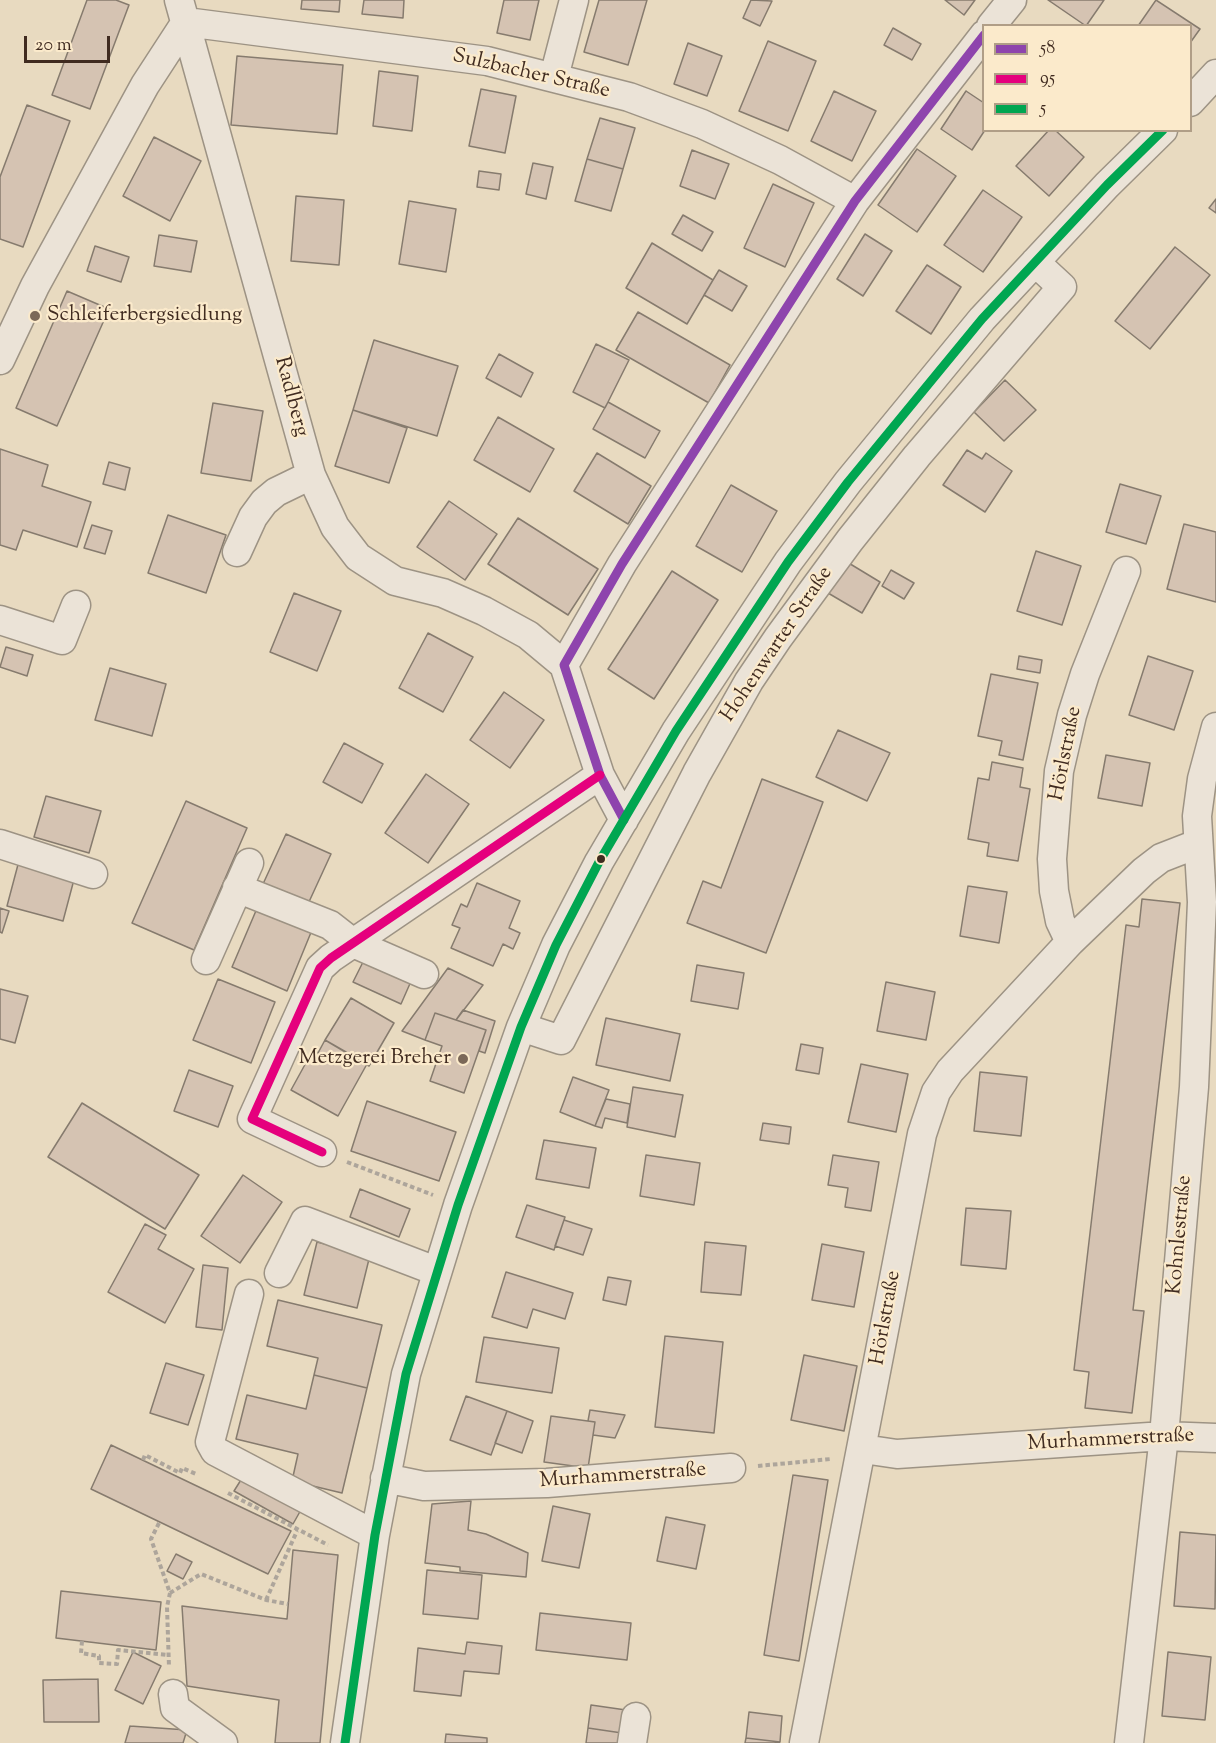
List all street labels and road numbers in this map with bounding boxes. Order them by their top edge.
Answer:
street label: Sulzbacher Straße [450,45,612,105]
street label: Radlberg [267,354,313,440]
street label: Hohenwarter Straße [717,562,839,728]
street label: Hörlstraße [1046,705,1088,803]
street label: Kohnlestraße [1163,1174,1199,1296]
street label: Hörlstraße [866,1269,908,1367]
street label: Murhammerstraße [1027,1424,1195,1458]
street label: Murhammerstraße [539,1459,707,1495]

